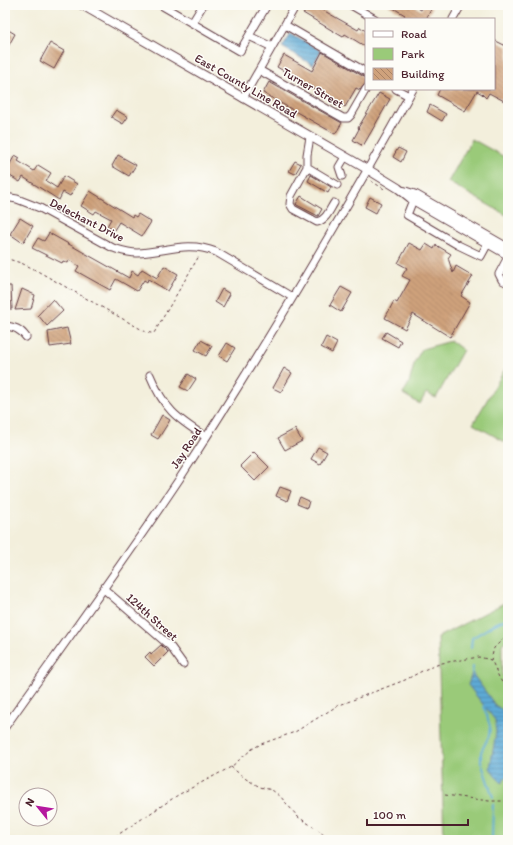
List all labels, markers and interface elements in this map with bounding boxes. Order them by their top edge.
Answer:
legend [365,18,495,90]
text: Road [401,27,427,41]
text: Park [401,47,425,61]
street label: East County Line Road [192,51,300,121]
street label: Turner Street [280,65,347,111]
text: Building [401,67,445,81]
street label: Delechant Drive [47,195,127,245]
street label: Jay Road [168,424,205,471]
street label: 124th Street [123,590,181,644]
north arrow [18,787,58,827]
text: N [22,796,37,809]
scale bar [367,801,468,827]
text: 100 m [373,808,406,822]

